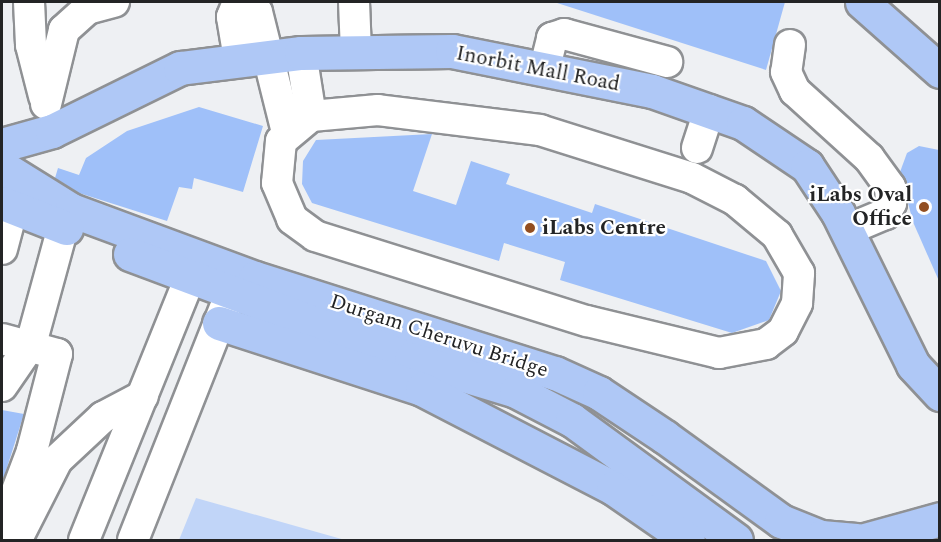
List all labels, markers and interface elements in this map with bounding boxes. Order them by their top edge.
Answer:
street label: Inorbit Mall Road [454,41,622,97]
place label: iLabs Oval Office [809,182,912,232]
marker: iLabs Oval Office [917,200,931,214]
place label: iLabs Centre [542,215,666,241]
marker: iLabs Centre [523,221,537,235]
street label: Durgam Cheruvu Bridge [327,289,551,383]

